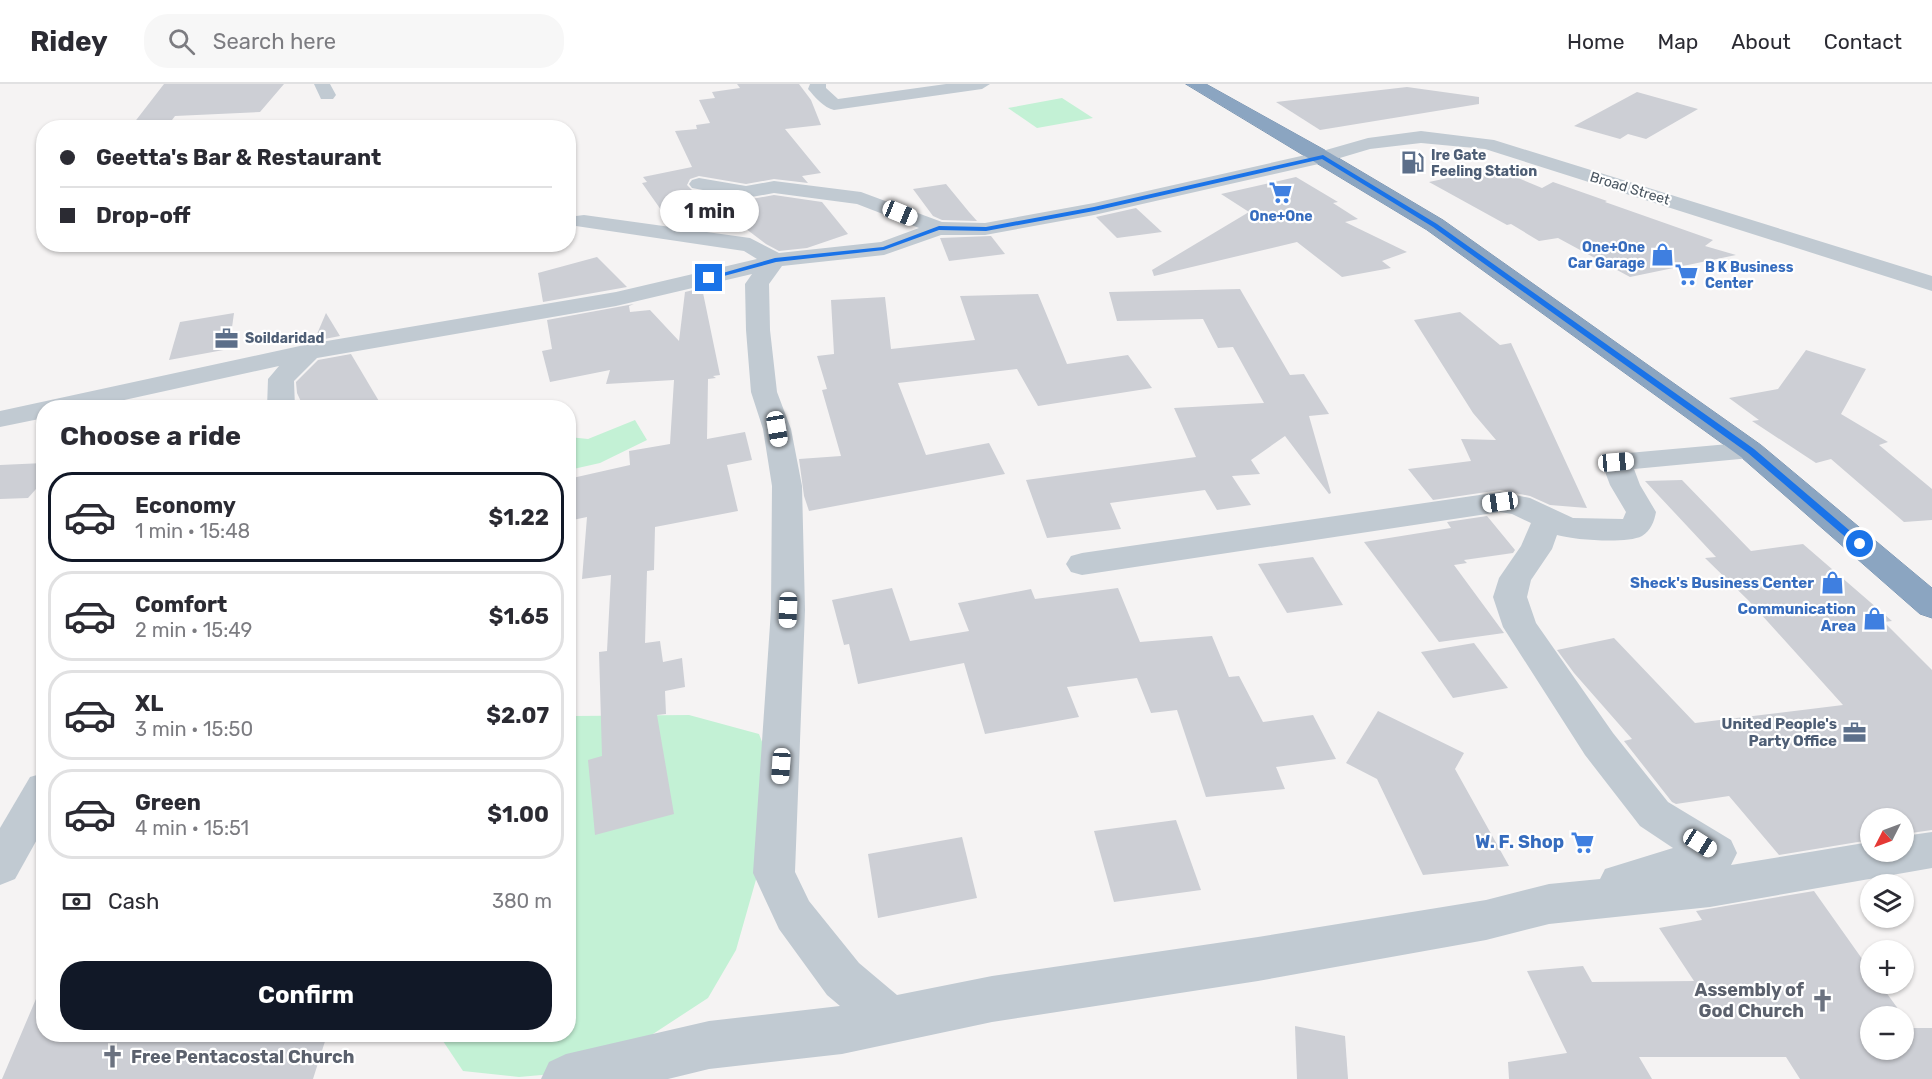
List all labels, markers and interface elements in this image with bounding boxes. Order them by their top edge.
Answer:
search box [144,14,564,68]
text: Ridey [30,25,108,58]
icon: search [165,25,198,58]
text: Search here [213,28,336,55]
text: Home [1567,29,1624,54]
text: Map [1657,29,1698,54]
text: About [1731,29,1791,54]
text: Contact [1824,29,1902,54]
text: Geetta's Bar & Restaurant [96,144,381,171]
place label: Ire Gate Feeling Station [1431,147,1537,180]
fuel station icon: Ire Gate Feeling Station [1400,150,1426,176]
street label: Broad Street [1588,168,1672,209]
supermarket icon: One+One [1268,179,1294,205]
callout: 1 min [660,191,758,233]
car [880,198,920,228]
text: 1 min [684,199,735,223]
text: Drop-off [96,202,191,229]
place label: One+One [1249,208,1313,225]
place label: One+One Car Garage [1568,239,1645,272]
shop icon: One+One Car Garage [1650,242,1676,268]
place label: B K Business Center [1705,259,1794,292]
supermarket icon: B K Business Center [1674,262,1700,288]
route end [695,264,722,291]
office icon: Soildaridad [214,325,240,351]
place label: Soildaridad [245,330,324,347]
car [765,410,789,448]
text: Choose a ride [60,420,241,452]
car [1597,451,1635,473]
icon: car [63,490,117,544]
car [1481,491,1519,513]
text: Economy [135,492,236,519]
text: $1.22 [489,504,549,531]
text: 1 min · 15:48 [135,519,250,543]
route start [1846,530,1873,557]
shop icon: Sheck's Business Center [1819,570,1845,596]
place label: Sheck's Business Center [1630,574,1814,592]
icon: car [63,589,117,643]
text: Comfort [135,591,227,618]
car [778,592,798,628]
place label: Communication Area [1738,600,1856,635]
text: $1.65 [489,603,549,630]
shop icon: Communication Area [1861,605,1887,631]
text: 2 min · 15:49 [135,618,252,642]
icon: car [63,688,117,742]
text: XL [135,690,163,717]
text: $2.07 [486,702,549,729]
place label: United People's Party Office [1722,715,1837,750]
text: 3 min · 15:50 [135,717,253,741]
office icon: United People's Party Office [1842,720,1868,746]
car [771,747,791,785]
icon: car [63,787,117,841]
text: Green [135,789,201,816]
text: $1.00 [487,801,549,828]
north arrow [1860,808,1914,862]
map controls [1860,808,1914,1060]
text: 4 min · 15:51 [135,816,249,840]
car [1680,826,1720,860]
supermarket icon: W. F. Shop [1569,829,1595,855]
place label: W. F. Shop [1475,831,1564,853]
button: layers [1860,874,1914,928]
icon: cash [60,885,93,918]
text: Cash [108,888,159,915]
text: 380 m [492,889,552,913]
button: + [1860,940,1914,994]
button: Confirm [60,961,552,1030]
place label: Assembly of God Church [1695,979,1804,1022]
church icon: Assembly of God Church [1809,987,1835,1013]
button: − [1860,1006,1914,1060]
church icon: Free Pentacostal Church [100,1044,126,1070]
place label: Free Pentacostal Church [131,1046,354,1068]

